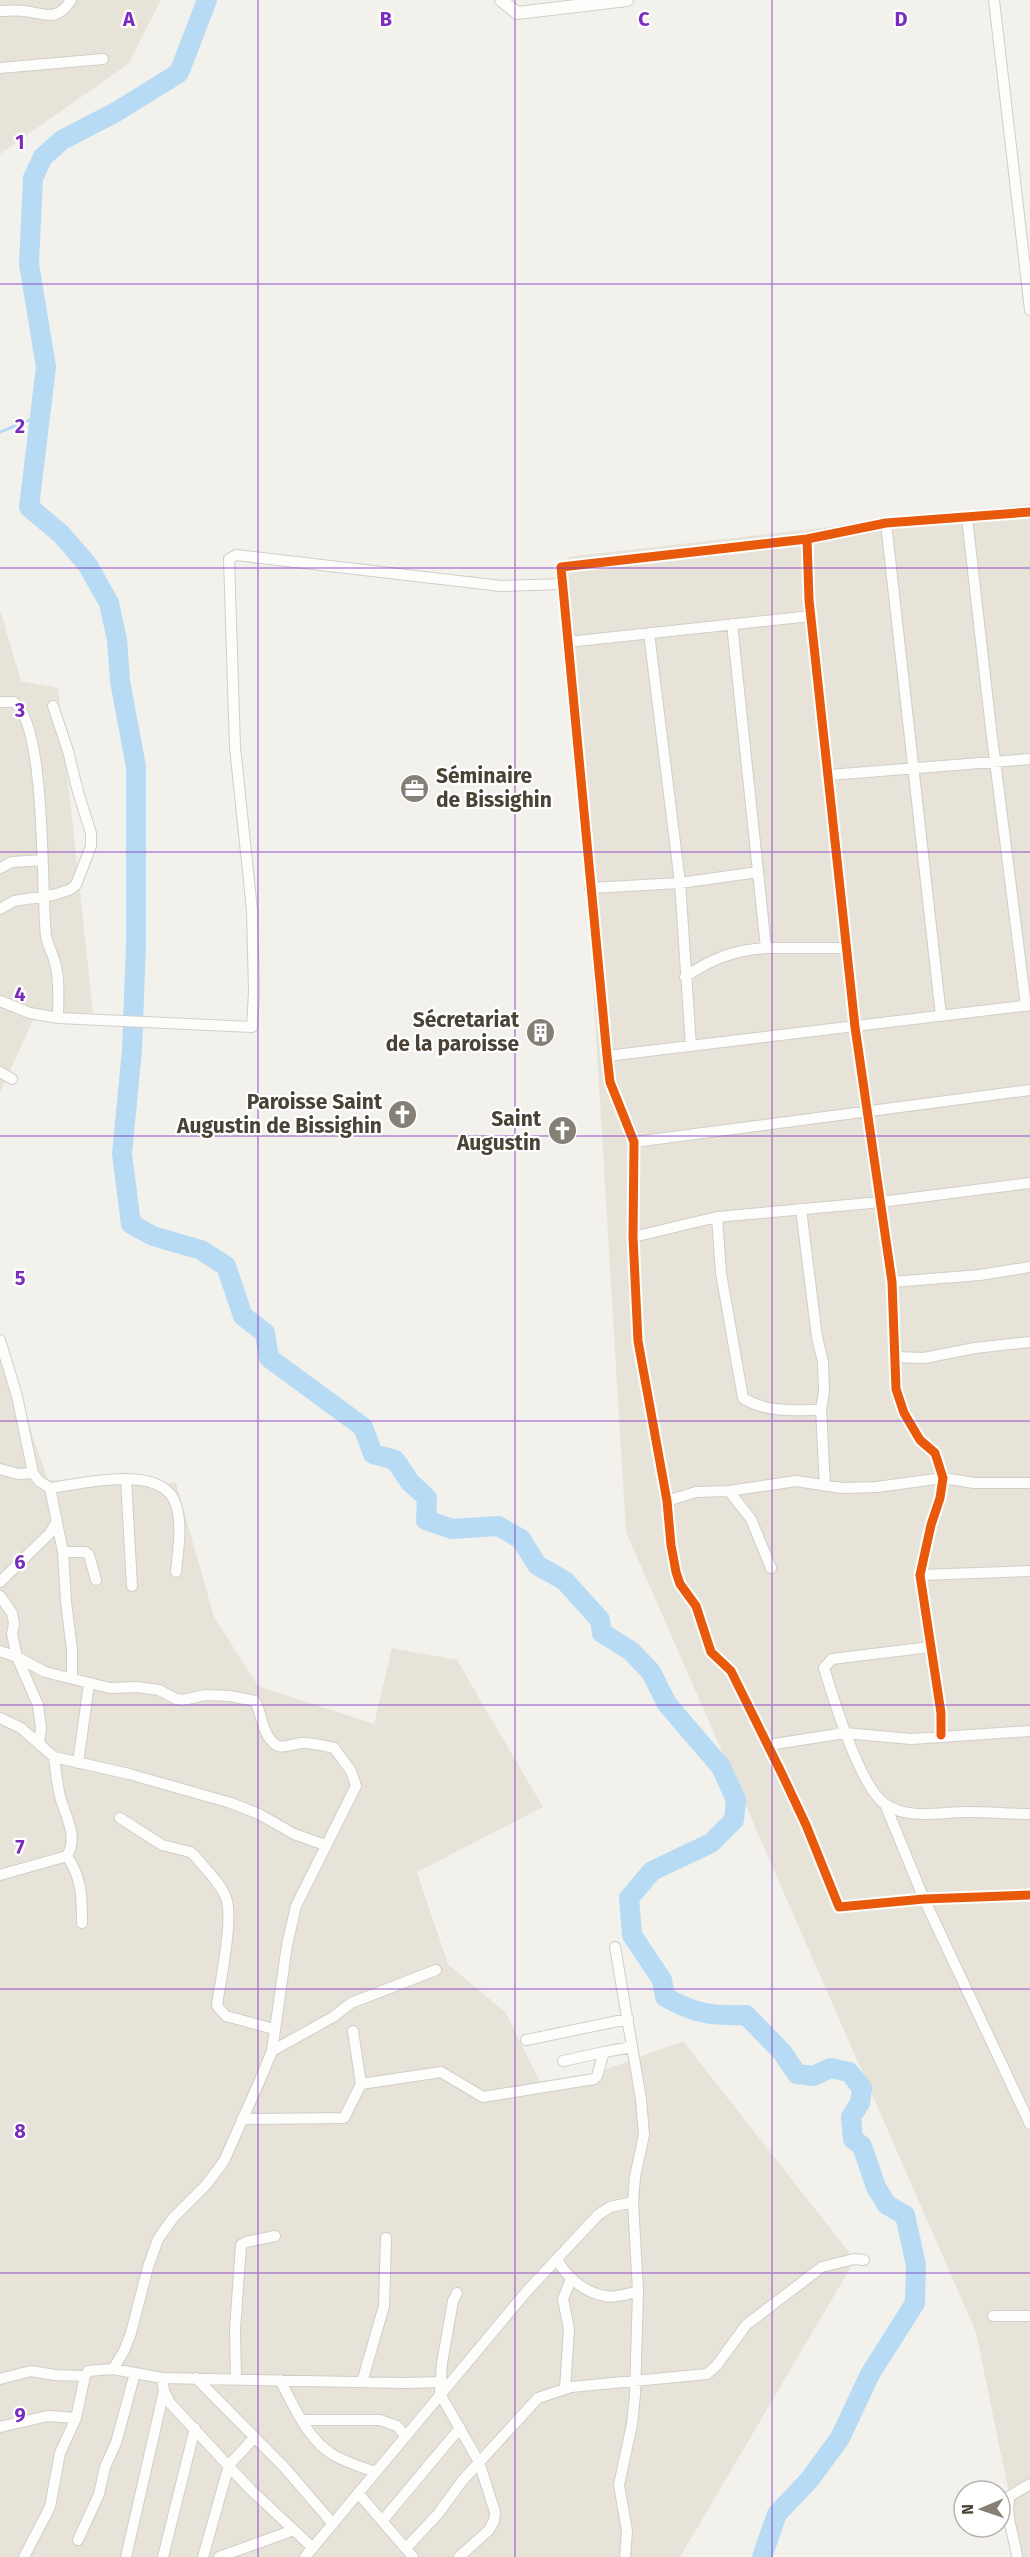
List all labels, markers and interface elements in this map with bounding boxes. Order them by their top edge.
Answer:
text: A [122,7,136,31]
text: B [380,7,392,31]
text: C [638,7,650,31]
text: D [894,7,908,31]
text: 1 [15,130,25,154]
text: 2 [15,414,25,438]
text: 3 [14,698,25,722]
place label: Séminaire de Bissighin [436,763,552,813]
office icon: Séminaire de Bissighin [399,772,431,804]
text: 4 [14,982,26,1006]
place label: Sécretariat de la paroisse [386,1007,520,1057]
building icon: Sécretariat de la paroisse [524,1016,556,1048]
place label: Paroisse Saint Augustin de Bissighin [176,1089,383,1139]
church icon: Paroisse Saint Augustin de Bissighin [387,1098,419,1130]
place label: Saint Augustin [456,1106,542,1156]
church icon: Saint Augustin [546,1115,578,1147]
text: 5 [15,1266,26,1290]
text: 6 [14,1550,26,1574]
text: 7 [15,1835,25,1859]
text: 8 [14,2119,26,2143]
text: 9 [14,2403,26,2427]
north arrow [952,2479,1012,2539]
text: N [958,2504,977,2515]

